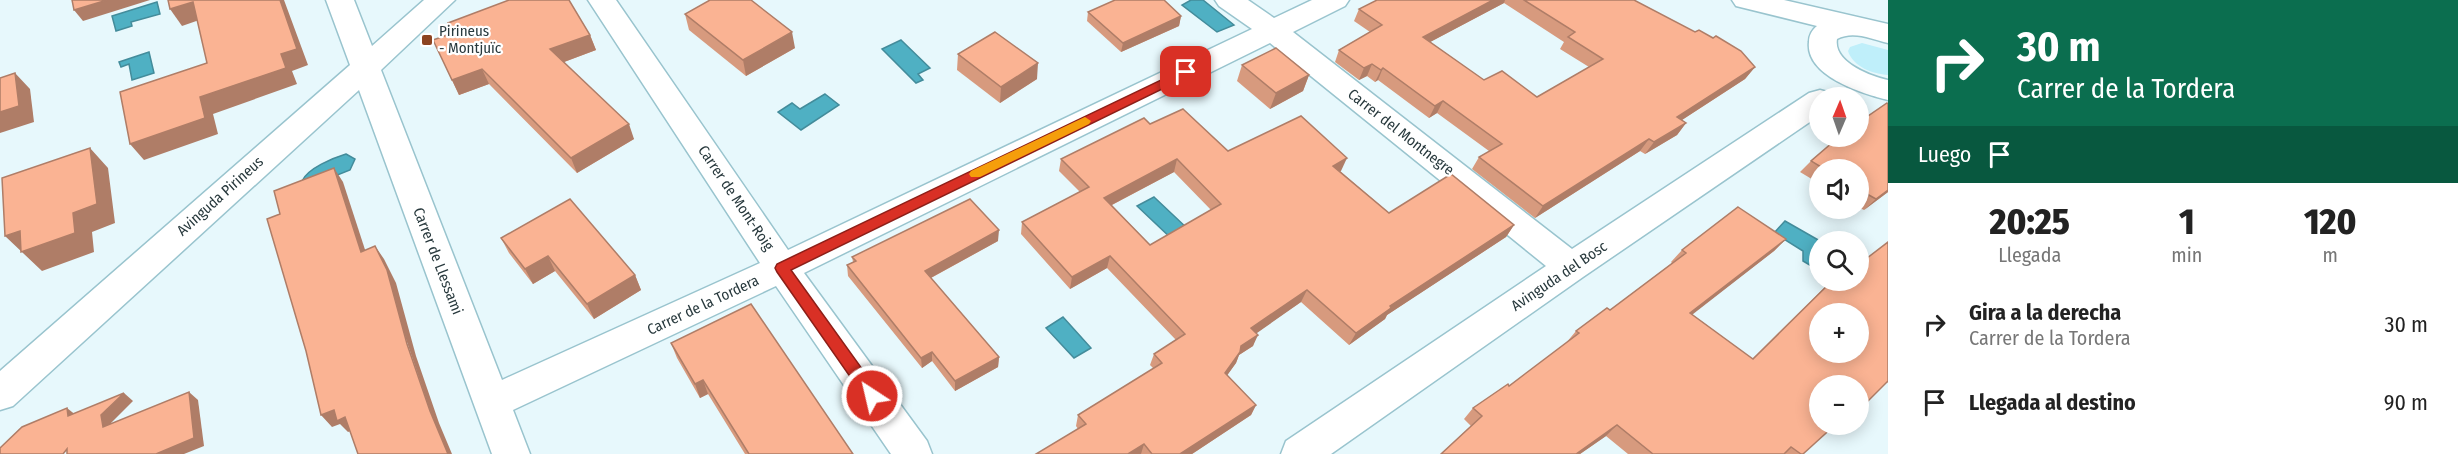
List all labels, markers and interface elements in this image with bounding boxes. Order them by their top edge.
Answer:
place label: Pirineus - Montjuïc [439,22,502,57]
text: 30 m [2017,22,2101,72]
icon: right [1918,24,1996,102]
marker: Pirineus - Montjuïc [420,33,434,47]
pin [1160,46,1211,97]
icon: arrive [1169,55,1202,88]
text: Carrer de la Tordera [2017,73,2235,105]
street label: Carrer del Montnegre [1344,85,1458,179]
north arrow [1809,87,1869,147]
map controls [1809,87,1869,435]
icon: arrive [1983,138,2016,171]
text: Luego [1918,141,1971,168]
street label: Carrer de Mont-Roig [694,142,778,254]
street label: Avinguda Pirineus [173,152,267,240]
button: sound [1809,159,1869,219]
text: 20:25 [1990,200,2070,244]
text: 1 [2179,200,2195,244]
text: 120 [2304,200,2356,244]
street label: Carrer de Llessami [409,205,467,317]
button: search [1809,231,1869,291]
street label: Avinguda del Bosc [1508,237,1611,315]
text: Llegada [1998,243,2061,267]
text: min [2171,243,2202,267]
text: m [2322,243,2338,267]
street label: Carrer de la Tordera [644,271,762,339]
text: Gira a la derecha [1969,299,2121,326]
button: + [1809,303,1869,363]
icon: right [1918,308,1951,341]
text: 30 m [2385,311,2428,338]
text: Carrer de la Tordera [1969,326,2131,350]
position arrow [840,364,904,428]
button: − [1809,375,1869,435]
icon: arrive [1918,386,1951,419]
text: Llegada al destino [1969,389,2136,416]
text: 90 m [2384,389,2428,416]

